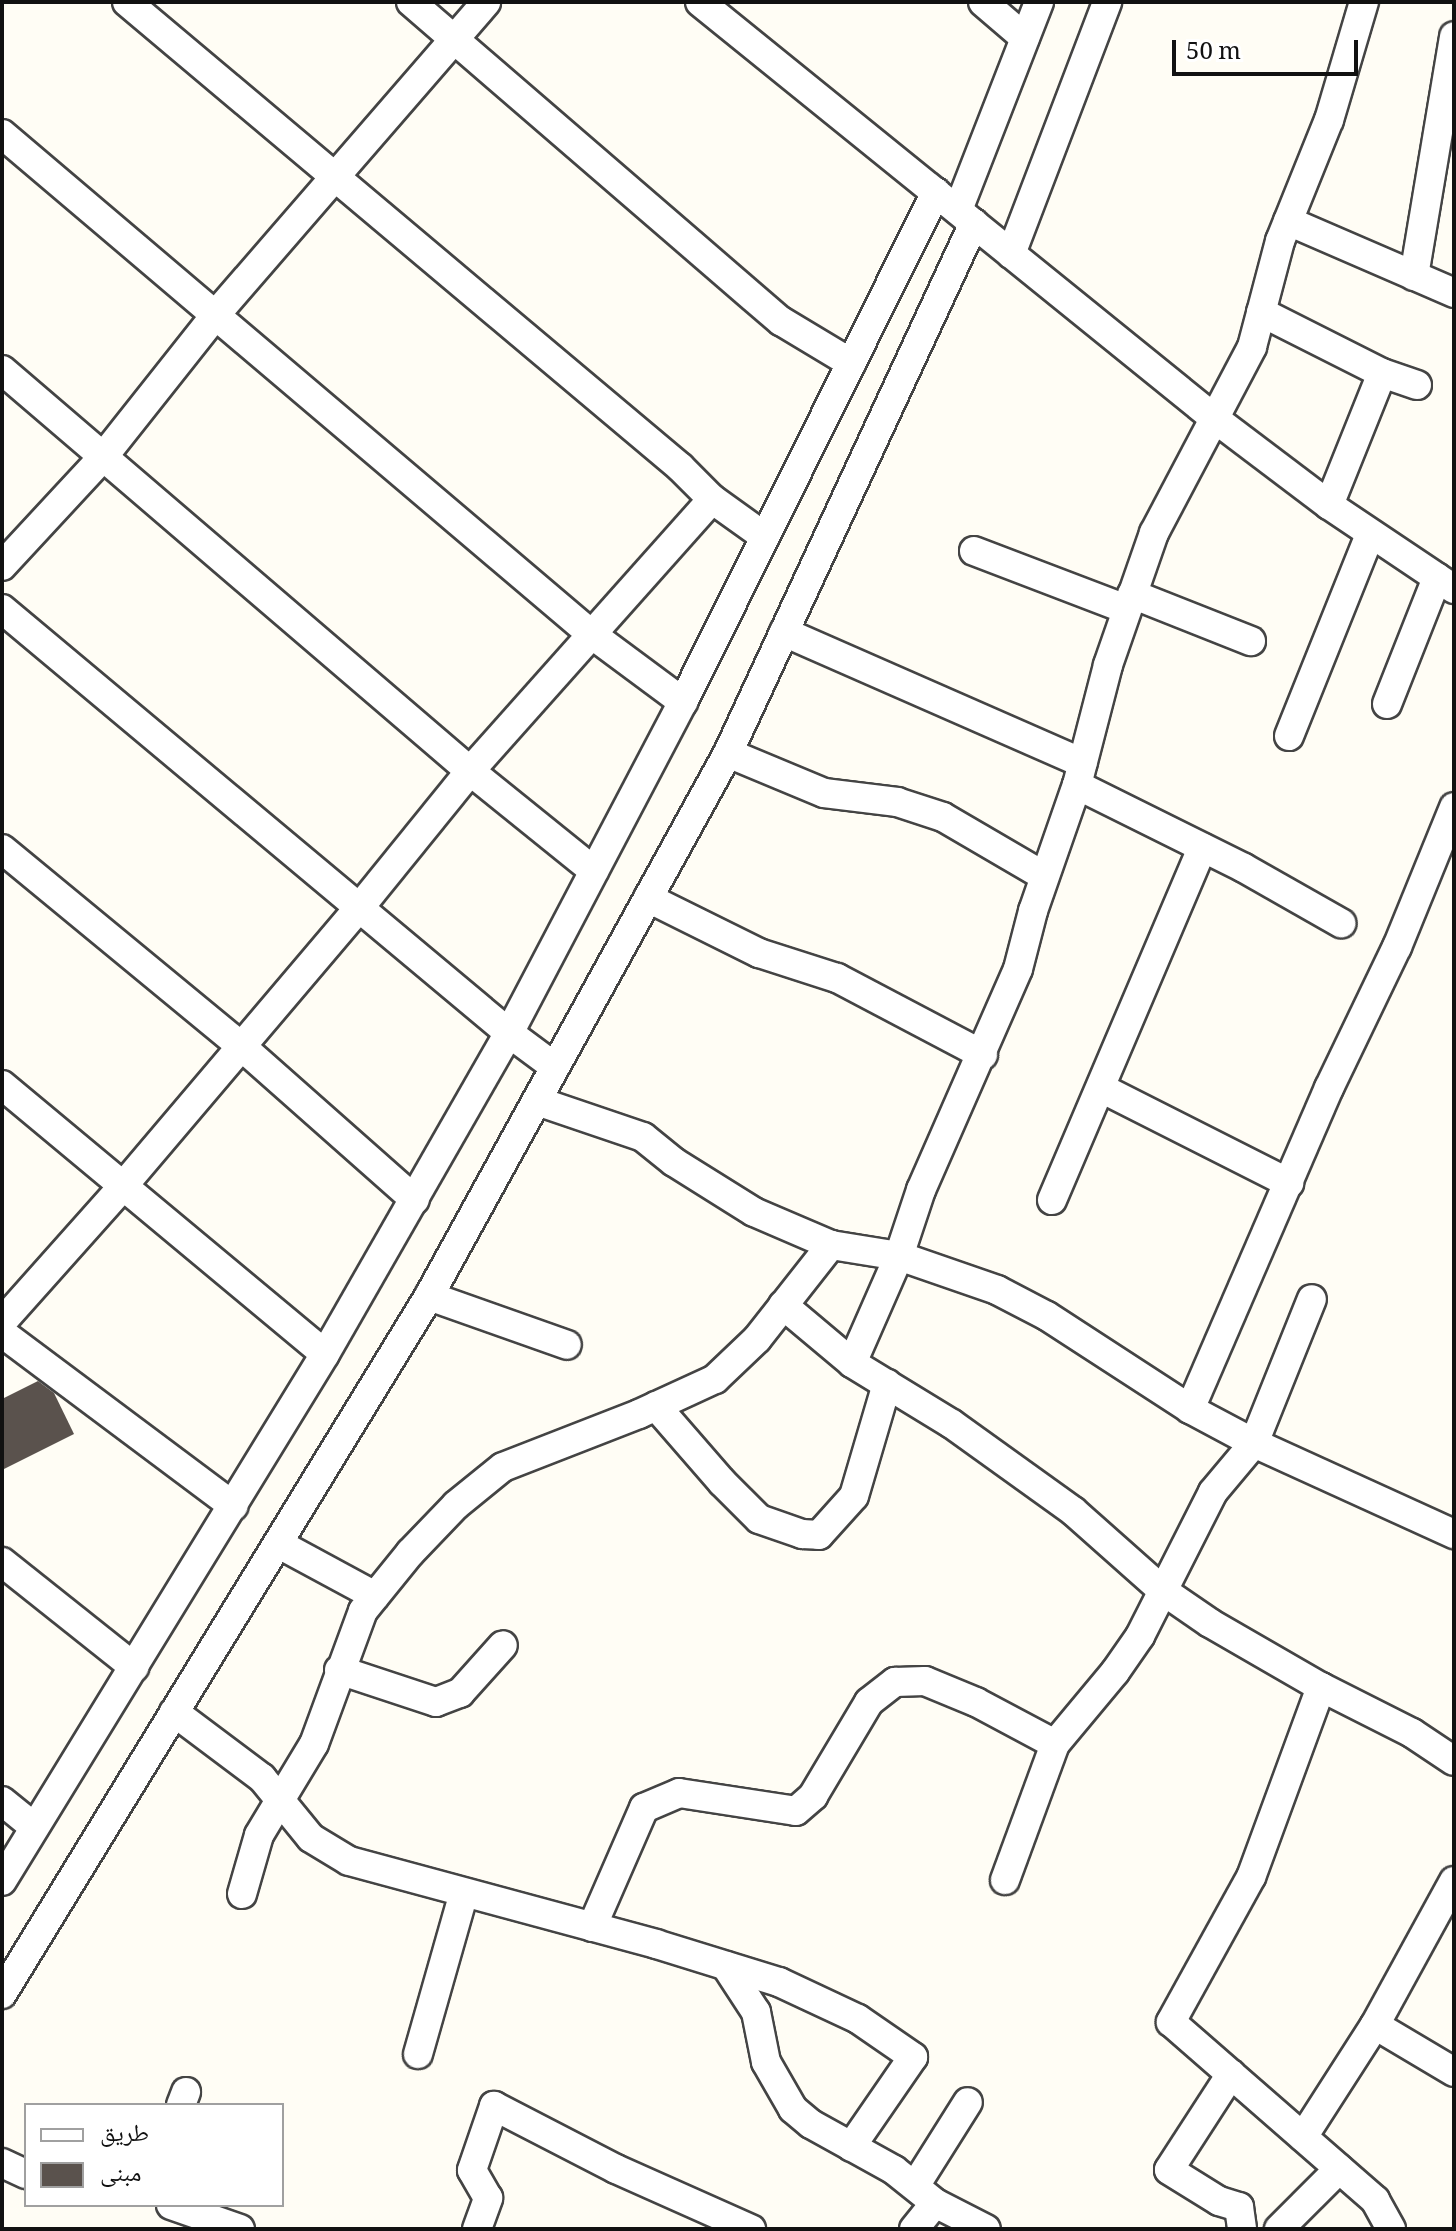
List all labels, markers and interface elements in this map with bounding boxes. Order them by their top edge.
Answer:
scale bar [1176,24,1362,74]
text: 50 m [1186,33,1241,74]
legend [24,2103,284,2207]
text: طريق [100,2115,149,2156]
text: مبنى [100,2155,141,2196]

